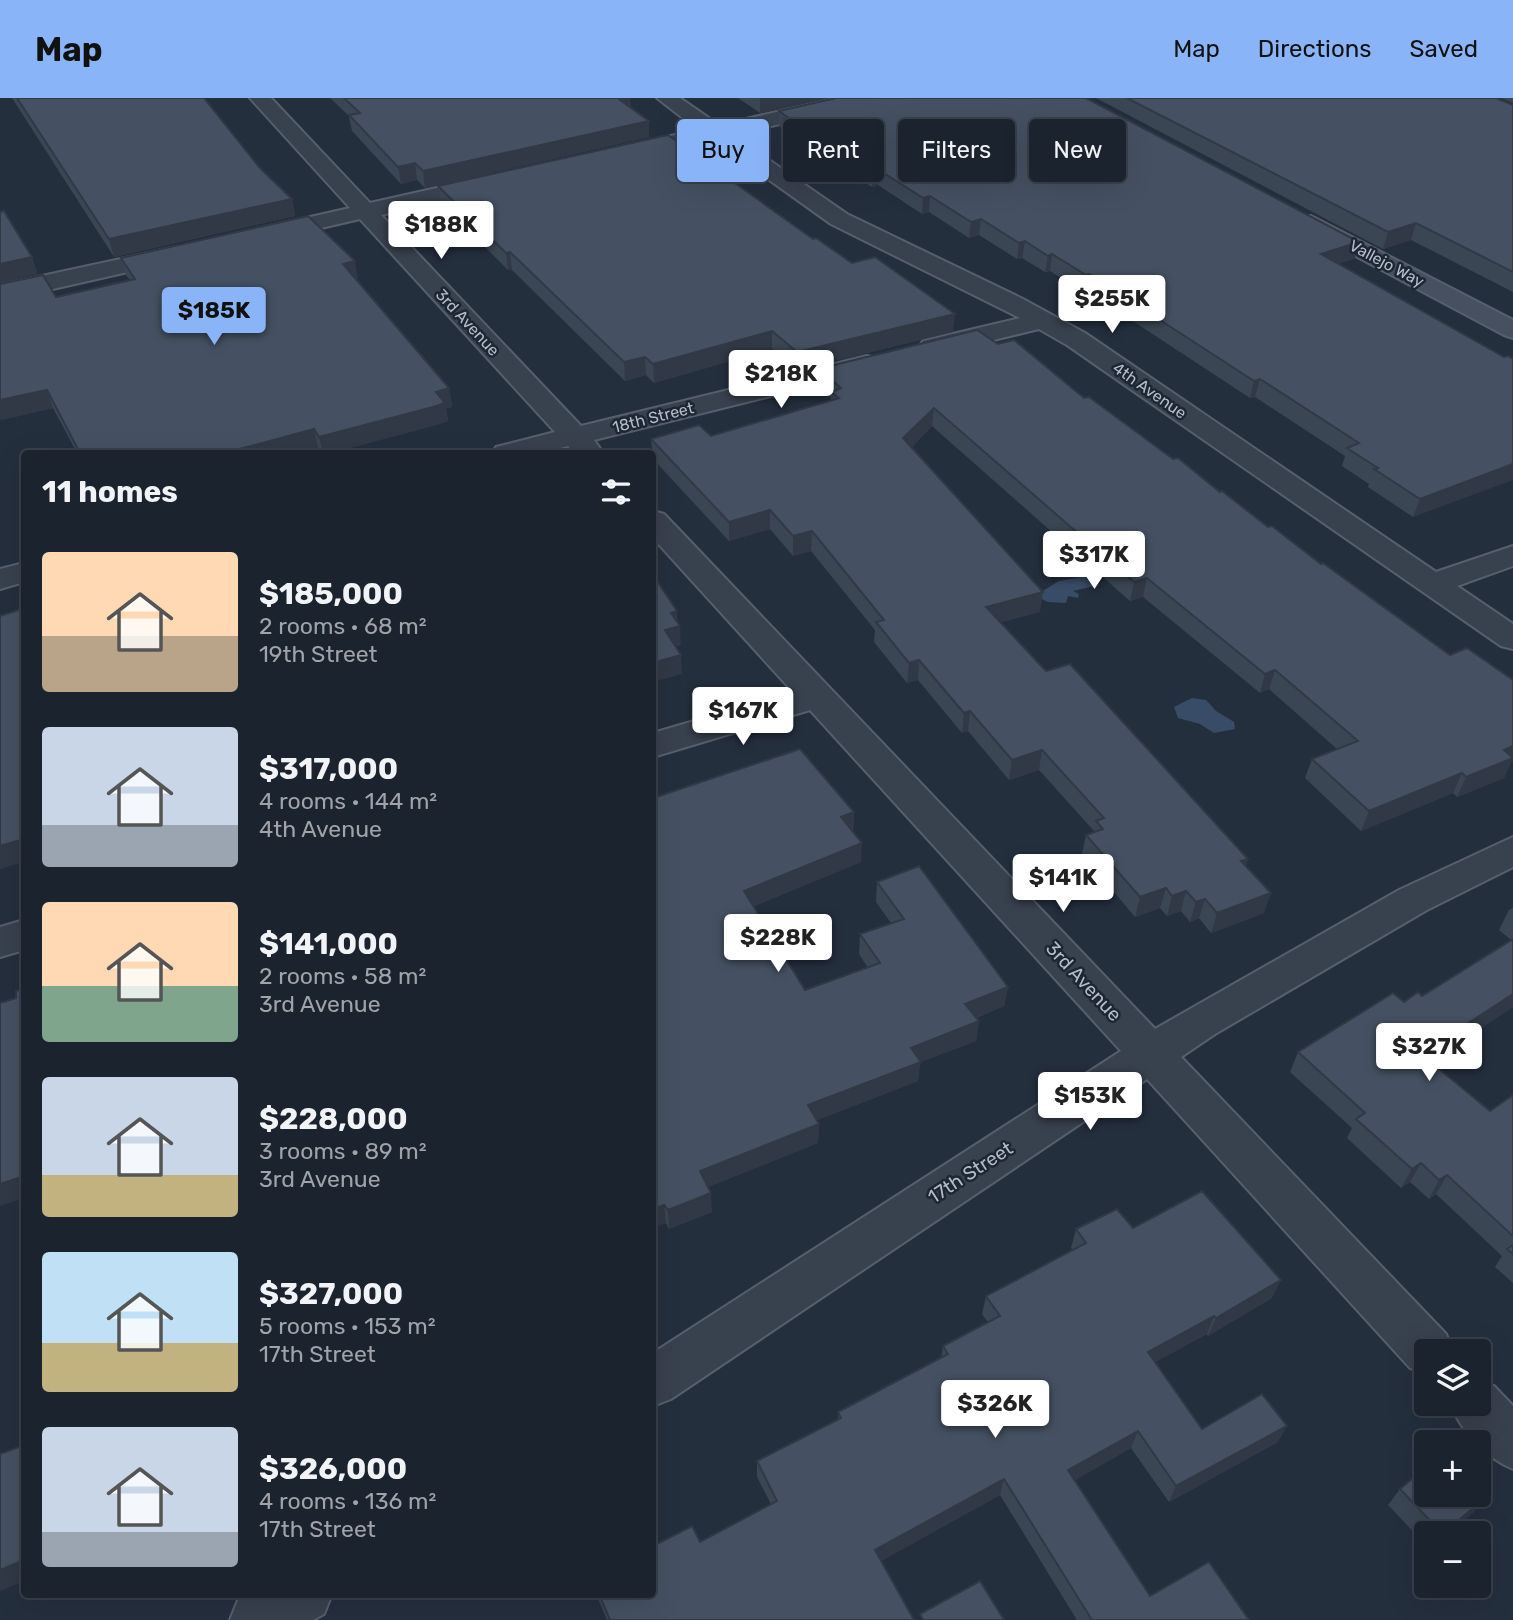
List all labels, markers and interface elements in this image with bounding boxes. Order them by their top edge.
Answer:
text: Map [35,30,103,69]
text: Map [1173,35,1220,63]
text: Directions [1258,35,1371,63]
text: Saved [1409,35,1478,63]
chip: Buy [677,119,769,182]
chip: Rent [783,119,884,182]
chip: Filters [898,119,1015,182]
chip: New [1029,119,1126,182]
pin: $188K [392,202,490,261]
text: $188K [404,210,478,238]
street label: Vallejo Way [1346,236,1428,291]
pin: $255K [1063,275,1161,335]
text: $255K [1074,284,1150,312]
street label: 3rd Avenue [432,285,503,360]
pin: $185K [165,288,263,347]
text: $185K [178,296,250,324]
pin: $218K [732,350,830,410]
street label: 4th Avenue [1109,358,1190,423]
text: $218K [745,359,817,387]
street label: 18th Street [610,398,696,437]
icon: filters [597,473,635,511]
text: 11 homes [42,474,178,510]
pin: $317K [1045,532,1143,591]
text: $317K [1059,540,1129,568]
text: $185,000 [259,576,403,612]
icon: home [98,580,182,664]
text: 2 rooms · 68 m² [259,612,427,640]
text: 19th Street [259,640,378,668]
pin: $167K [694,688,792,747]
text: $167K [708,696,778,724]
text: $317,000 [259,751,398,787]
icon: home [98,755,182,839]
text: 4 rooms · 144 m² [259,787,437,815]
text: 4th Avenue [259,815,382,843]
pin: $141K [1014,854,1112,914]
text: $141K [1029,863,1097,891]
pin: $228K [729,914,827,974]
text: $228K [740,923,816,951]
text: $141,000 [259,926,398,962]
icon: home [98,930,182,1014]
street label: 3rd Avenue [1041,937,1126,1026]
text: 2 rooms · 58 m² [259,962,426,990]
text: 3rd Avenue [259,990,381,1018]
pin: $327K [1380,1024,1478,1083]
text: $327K [1392,1032,1466,1060]
pin: $153K [1041,1072,1139,1132]
text: $153K [1054,1081,1126,1109]
text: $228,000 [259,1101,408,1137]
icon: home [98,1105,182,1189]
street label: 17th Street [924,1136,1017,1208]
text: 3 rooms · 89 m² [259,1137,427,1165]
text: 3rd Avenue [259,1165,381,1193]
text: $327,000 [259,1276,403,1312]
icon: home [98,1280,182,1364]
text: 5 rooms · 153 m² [259,1312,436,1340]
map controls [1414,1339,1491,1598]
button: layers [1414,1339,1491,1416]
text: 17th Street [259,1340,376,1368]
pin: $326K [946,1380,1044,1440]
text: $326K [957,1389,1033,1417]
button: + [1414,1430,1491,1507]
text: $326,000 [259,1451,407,1487]
icon: home [98,1455,182,1539]
text: 4 rooms · 136 m² [259,1487,436,1515]
text: 17th Street [259,1515,376,1543]
button: − [1414,1521,1491,1598]

